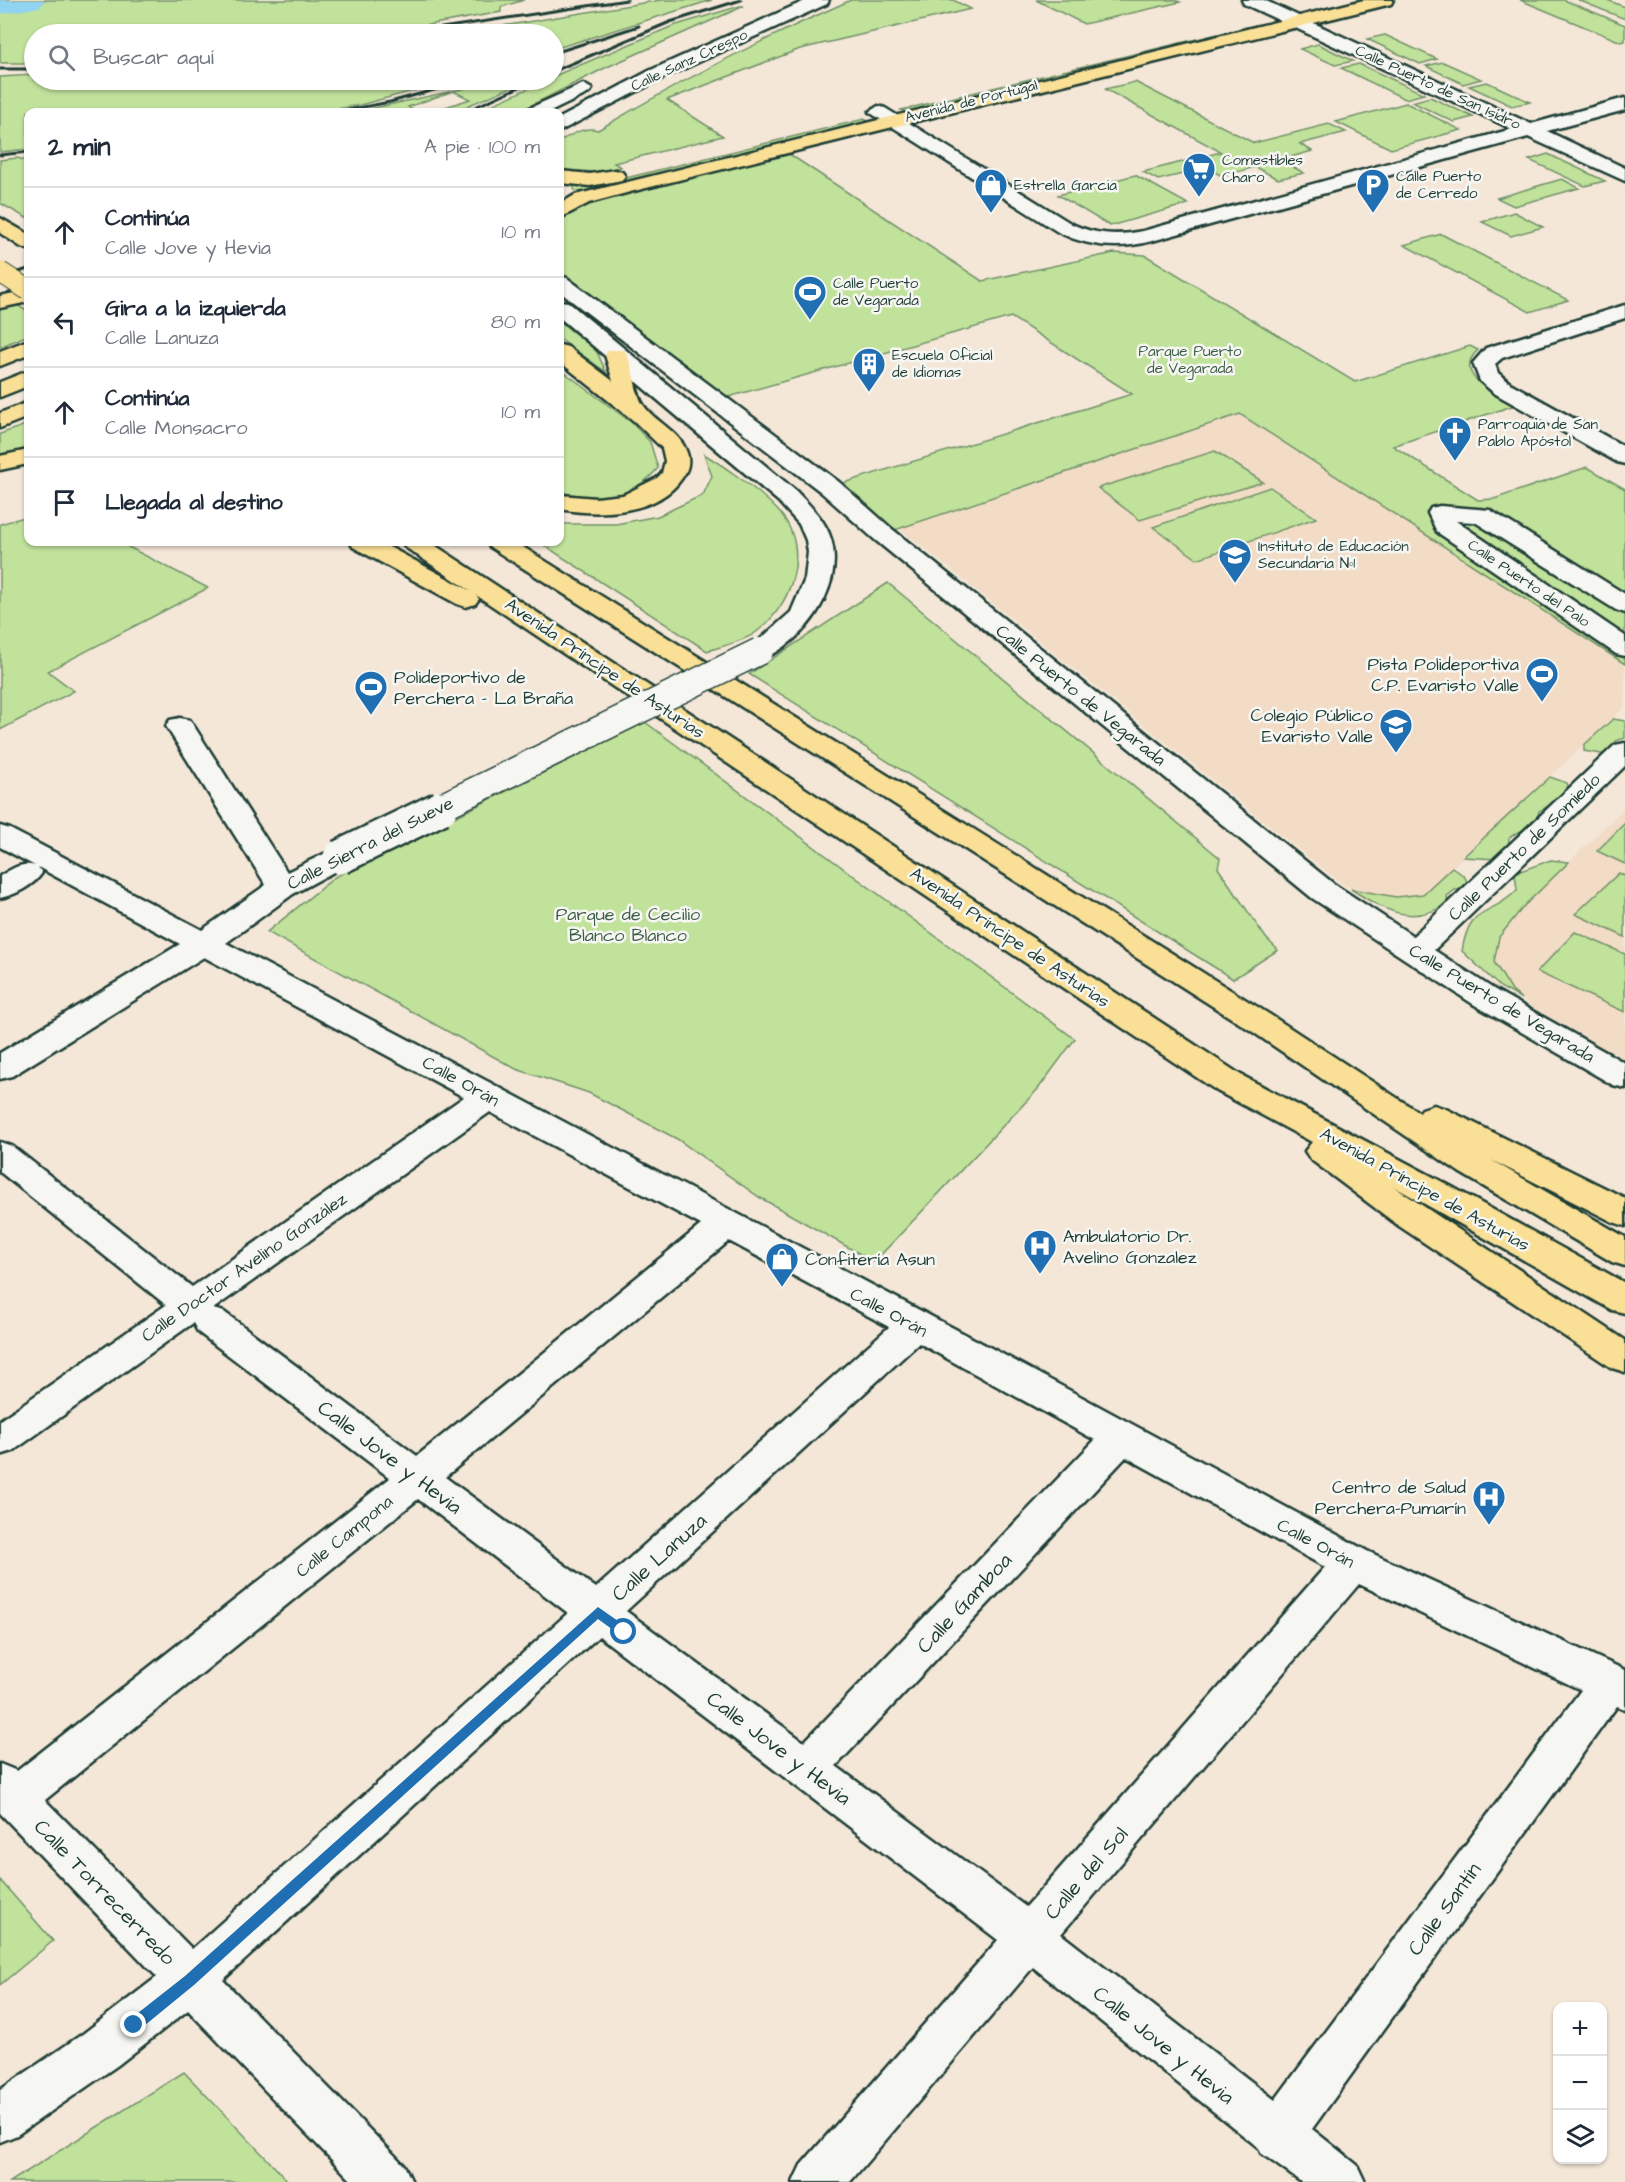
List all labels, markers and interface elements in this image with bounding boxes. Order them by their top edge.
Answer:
search box [24,24,564,90]
street label: Calle Sanz Crespo [627,24,752,97]
street label: Calle Puerto de San Isidro [1352,40,1524,135]
icon: search [45,41,78,74]
text: Buscar aquí [93,42,214,73]
street label: Avenida de Portugal [903,75,1040,129]
text: 2 min [48,129,110,165]
text: A pie · 100 m [424,133,540,161]
place label: Comestibles Charo [1222,150,1304,188]
supermarket icon: Comestibles Charo [1181,151,1217,198]
place label: Calle Puerto de Cerredo [1396,166,1482,204]
shop icon: Estrella Garcia [973,167,1009,214]
parking icon: Calle Puerto de Cerredo [1355,167,1391,214]
place label: Estrella Garcia [1014,175,1117,196]
text: Continúa [105,203,190,234]
icon: ahead [48,216,81,249]
text: 10 m [501,218,540,246]
text: Calle Jove y Hevia [105,234,271,262]
place label: Calle Puerto de Vegarada [833,273,919,312]
sports icon: Calle Puerto de Vegarada [792,274,828,321]
text: Gira a la izquierda [105,293,286,324]
icon: left [48,306,81,339]
text: 80 m [491,308,540,336]
text: Calle Lanuza [105,324,219,352]
park label: Parque Puerto de Vegarada [1139,341,1242,380]
place label: Escuela Oficial de Idiomas [892,345,993,383]
building icon: Escuela Oficial de Idiomas [851,346,887,393]
text: Continúa [105,383,190,414]
icon: ahead [48,396,81,429]
text: 10 m [501,398,540,426]
text: Calle Monsacro [105,414,247,442]
place label: Parroquia de San Pablo Apóstol [1478,414,1599,452]
church icon: Parroquia de San Pablo Apóstol [1437,415,1473,462]
icon: arrive [48,486,81,519]
text: Llegada al destino [105,487,283,518]
street label: Calle Puerto del Palo [1463,535,1594,633]
place label: Instituto de Educación Secundaria Nº1 [1258,536,1409,574]
school or university icon: Instituto de Educación Secundaria Nº1 [1217,537,1253,584]
street label: Avenida Príncipe de Asturias [500,592,710,745]
street label: Calle Puerto de Vegarada [990,619,1171,773]
place label: Pista Polideportiva C.P. Evaristo Valle [1367,652,1519,698]
sports icon: Pista Polideportiva C.P. Evaristo Valle [1524,656,1560,703]
place label: Polideportivo de Perchera - La Braña [394,665,573,711]
sports icon: Polideportivo de Perchera - La Braña [353,669,389,716]
place label: Colegio Público Evaristo Valle [1250,703,1373,749]
school or university icon: Colegio Público Evaristo Valle [1378,707,1414,754]
street label: Calle Puerto de Somiedo [1443,768,1606,927]
street label: Calle Sierra del Sueve [283,791,458,896]
street label: Avenida Príncipe de Asturias [905,861,1115,1014]
park label: Parque de Cecilio Blanco Blanco [556,902,700,948]
street label: Calle Puerto de Vegarada [1404,938,1599,1070]
street label: Calle Orán [418,1050,504,1113]
street label: Avenida Príncipe de Asturias [1315,1121,1534,1258]
street label: Calle Doctor Avelino González [136,1187,352,1348]
place label: Ambulatorio Dr. Avelino Gonzalez [1063,1224,1197,1270]
hospital icon: Ambulatorio Dr. Avelino Gonzalez [1022,1228,1058,1275]
shop icon: Confitería Asun [764,1241,800,1288]
place label: Confitería Asun [805,1247,935,1272]
street label: Calle Orán [846,1282,932,1343]
street label: Calle Jove y Hevia [310,1393,468,1523]
place label: Centro de Salud Perchera-Pumarín [1315,1475,1466,1521]
hospital icon: Centro de Salud Perchera-Pumarín [1471,1479,1507,1526]
street label: Calle Campona [290,1489,398,1583]
street label: Calle Lanuza [605,1506,714,1608]
street label: Calle Orán [1273,1513,1359,1574]
street label: Calle Gamboa [910,1546,1019,1660]
route start [610,1618,636,1644]
street label: Calle Jove y Hevia [699,1684,857,1814]
street label: Calle Torrecerredo [27,1813,182,1972]
street label: Calle del Sol [1038,1821,1135,1926]
street label: Calle Santín [1401,1857,1488,1962]
street label: Calle Jove y Hevia [1086,1979,1241,2113]
map controls [1553,2002,1607,2164]
button: + [1553,2002,1607,2056]
route end [120,2011,146,2037]
button: − [1553,2056,1607,2110]
button: layers [1553,2110,1607,2164]

